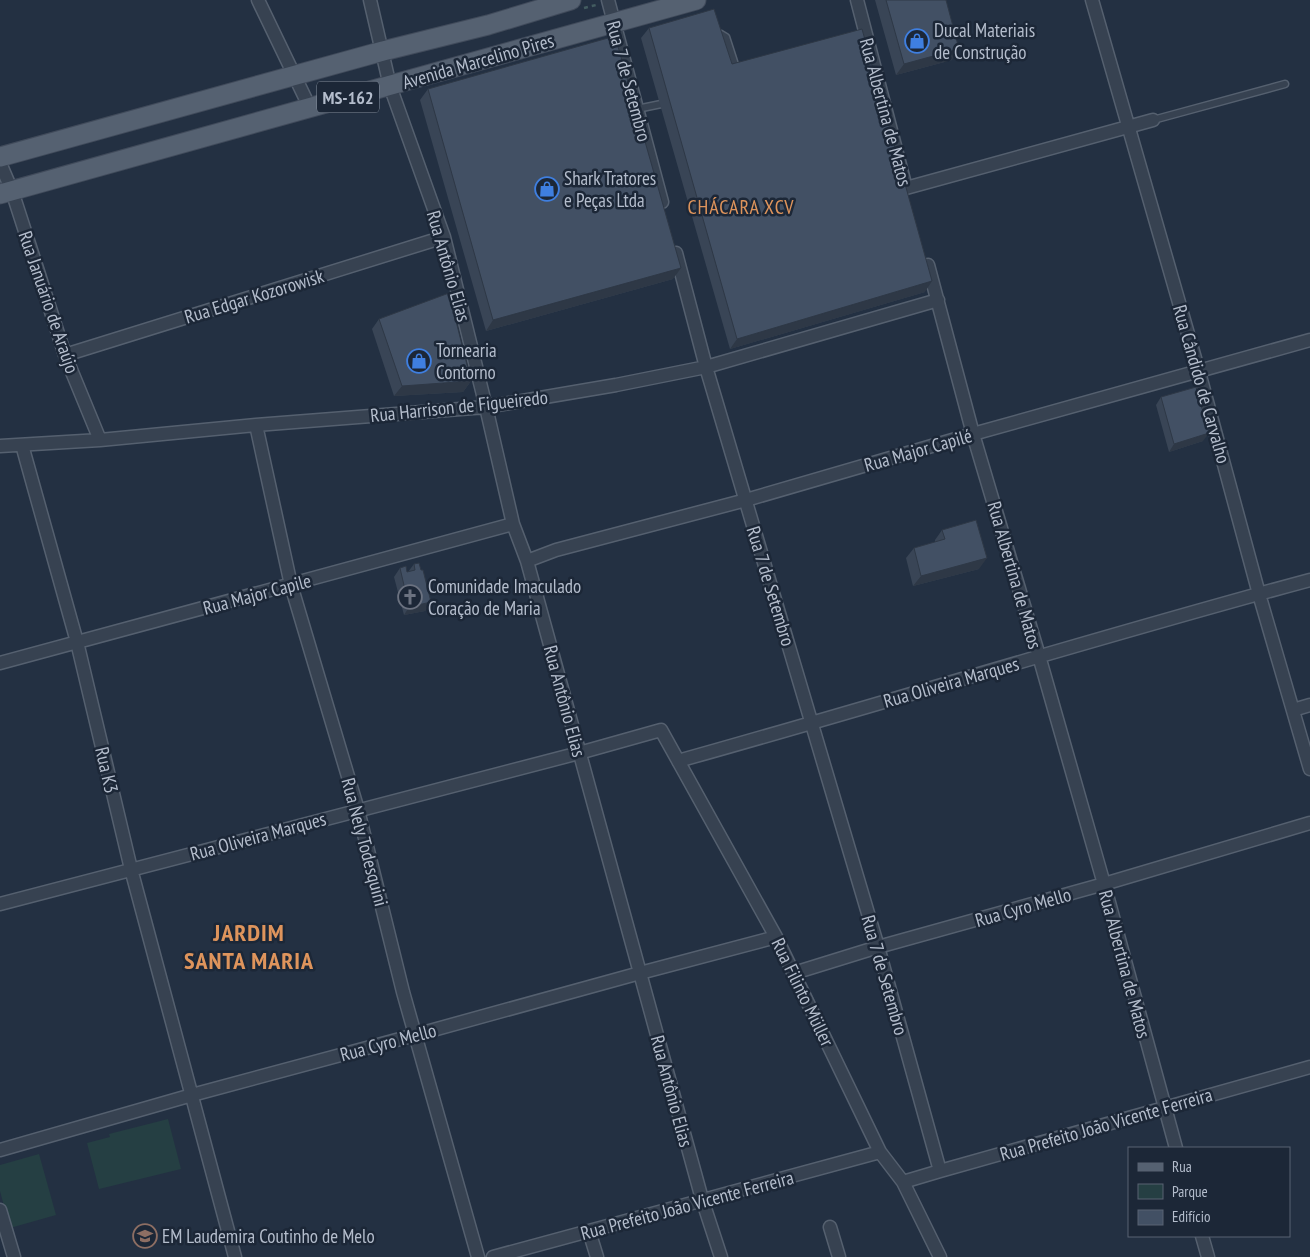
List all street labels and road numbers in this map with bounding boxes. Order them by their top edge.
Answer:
street label: Rua 7 de Setembro [601,18,657,144]
street label: Avenida Marcelino Pires [400,28,556,94]
street label: Rua Albertina de Matos [855,35,917,189]
road number: MS-162 [317,81,379,112]
street label: Rua Antônio Elias [422,208,476,324]
street label: Rua Januário de Araújo [13,228,85,376]
street label: Rua Edgar Kozorowisk [182,263,327,329]
street label: Rua Cândido de Carvalho [1168,302,1236,466]
street label: Rua Harrison de Figueiredo [369,385,549,427]
street label: Rua Major Capilé [861,423,975,477]
street label: Rua Albertina de Matos [982,498,1048,652]
street label: Rua 7 de Setembro [741,523,801,649]
street label: Rua Major Capile [200,568,314,620]
street label: Rua Antônio Elias [539,643,591,759]
street label: Rua Oliveira Marques [881,651,1021,713]
street label: Rua K3 [90,744,124,796]
street label: Rua Nely Todesquini [336,775,394,909]
street label: Rua Oliveira Marques [187,806,329,866]
street label: Rua Cyro Mello [972,882,1074,932]
street label: Rua Albertina de Matos [1094,887,1156,1041]
street label: Rua 7 de Setembro [856,912,914,1038]
street label: Rua Filinto Müller [766,934,840,1051]
street label: Rua Cyro Mello [337,1018,439,1066]
street label: Rua Antônio Elias [646,1033,698,1149]
street label: Rua Prefeito João Vicente Ferreira [997,1083,1215,1165]
street label: Rua Prefeito João Vicente Ferreira [578,1165,796,1245]

